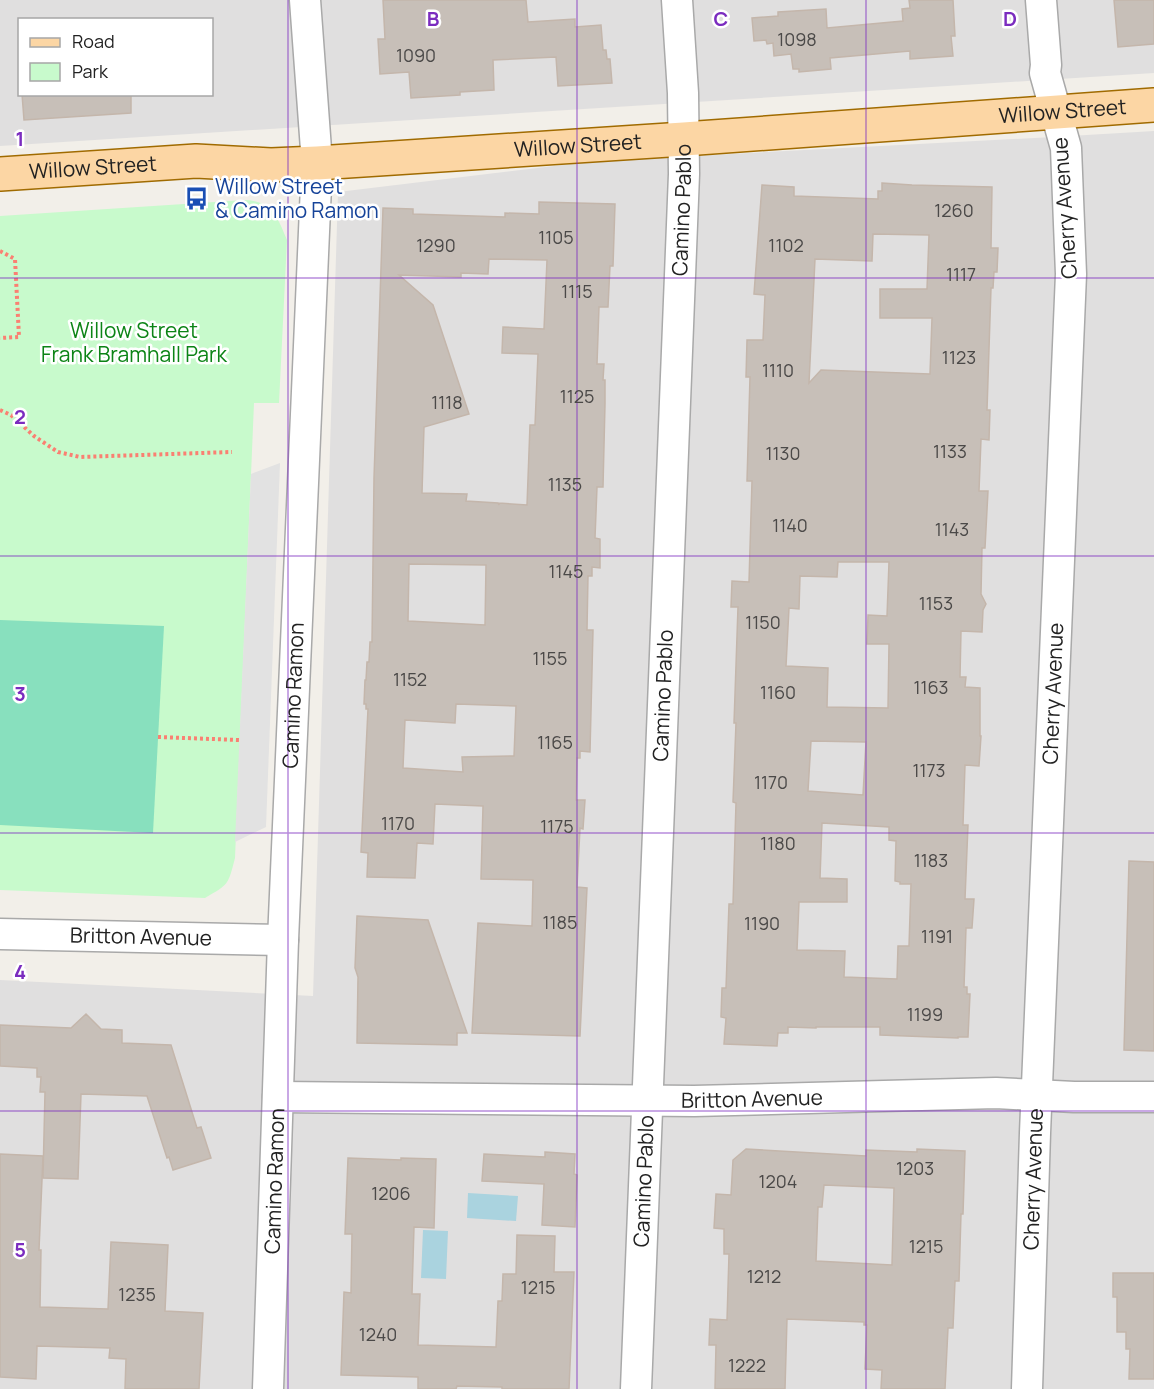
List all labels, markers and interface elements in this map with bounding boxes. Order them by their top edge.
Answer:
text: B [427,5,440,32]
text: C [714,5,728,32]
text: D [1003,5,1017,32]
legend [18,18,213,96]
house number: 1098 [777,27,817,51]
text: Road [72,29,115,53]
house number: 1090 [396,43,436,67]
text: Park [72,59,109,83]
street label: Willow Street [998,92,1127,129]
text: 1 [16,125,24,152]
street label: Willow Street [513,127,643,163]
street label: Cherry Avenue [1045,136,1083,280]
street label: Camino Pablo [665,144,697,276]
street label: Willow Street [28,149,158,185]
place label: Willow Street & Camino Ramon [215,172,379,224]
bus stop icon: Willow Street & Camino Ramon [184,186,210,212]
house number: 1260 [934,198,974,222]
house number: 1105 [538,225,574,249]
house number: 1290 [416,233,456,257]
house number: 1102 [768,233,804,257]
house number: 1117 [946,262,976,286]
house number: 1115 [561,279,593,303]
park label: Willow Street Frank Bramhall Park [41,316,228,368]
house number: 1123 [942,345,976,369]
house number: 1110 [762,358,794,382]
house number: 1125 [560,384,594,408]
house number: 1118 [431,390,463,414]
text: 2 [14,403,26,430]
house number: 1133 [933,439,967,463]
house number: 1130 [766,441,800,465]
house number: 1135 [548,472,582,496]
house number: 1140 [772,513,808,537]
house number: 1143 [935,517,969,541]
house number: 1145 [548,559,584,583]
house number: 1153 [919,591,953,615]
house number: 1150 [745,610,781,634]
street label: Camino Ramon [276,622,310,769]
street label: Cherry Avenue [1035,622,1069,765]
street label: Camino Pablo [646,629,679,762]
house number: 1155 [533,646,567,670]
house number: 1152 [393,667,427,691]
house number: 1163 [913,675,949,699]
text: 3 [14,680,26,707]
house number: 1160 [760,680,796,704]
house number: 1165 [537,730,573,754]
house number: 1173 [912,758,946,782]
house number: 1170 [754,770,788,794]
house number: 1170 [381,811,415,835]
house number: 1175 [540,814,574,838]
house number: 1180 [760,831,796,855]
house number: 1183 [914,848,948,872]
house number: 1185 [543,910,577,934]
house number: 1190 [744,911,780,935]
street label: Britton Avenue [70,920,212,951]
house number: 1191 [921,924,953,948]
text: 4 [14,958,26,985]
house number: 1199 [907,1002,943,1026]
street label: Britton Avenue [681,1083,823,1114]
street label: Camino Ramon [258,1108,290,1255]
street label: Cherry Avenue [1016,1108,1049,1250]
street label: Camino Pablo [627,1115,660,1248]
house number: 1203 [896,1156,934,1180]
house number: 1204 [759,1169,797,1193]
house number: 1206 [371,1181,411,1205]
house number: 1215 [909,1234,943,1258]
text: 5 [14,1236,26,1263]
house number: 1212 [747,1264,781,1288]
house number: 1215 [521,1275,555,1299]
house number: 1235 [118,1282,156,1306]
house number: 1240 [359,1322,397,1346]
house number: 1222 [728,1353,766,1377]

